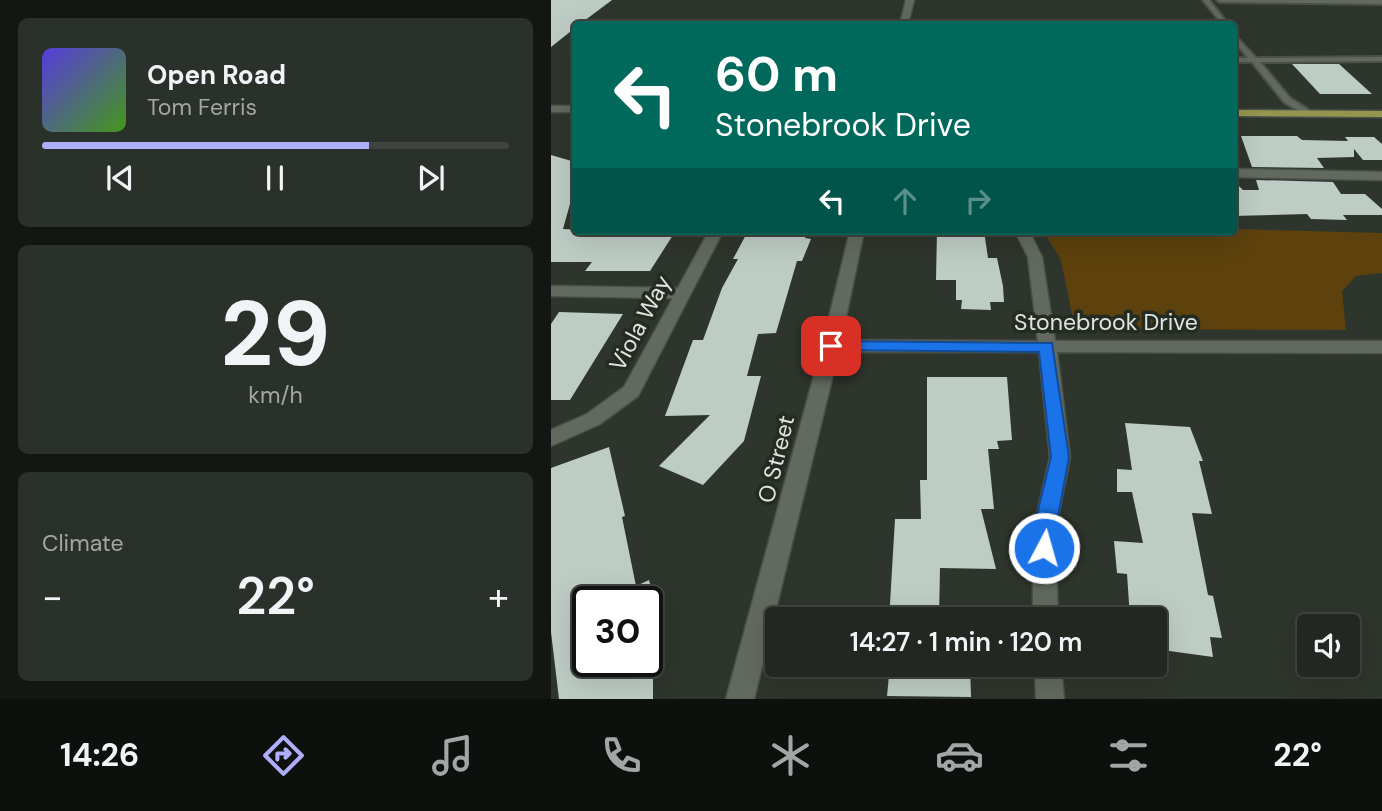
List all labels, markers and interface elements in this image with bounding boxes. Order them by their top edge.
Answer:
text: 60 m [715,42,838,106]
icon: left [600,49,691,140]
text: Open Road [147,58,286,92]
text: Tom Ferris [147,92,257,122]
text: Stonebrook Drive [715,104,971,146]
icon: previous [101,159,139,197]
icon: pause [256,159,294,197]
icon: next [412,159,450,197]
icon: left [813,182,851,220]
icon: ahead [886,182,924,220]
icon: right [959,182,997,220]
street label: Viola Way [602,270,678,376]
text: 29 [221,275,330,393]
street label: Stonebrook Drive [1014,307,1198,337]
pin [801,316,861,376]
icon: arrive [812,327,850,365]
text: km/h [248,380,303,410]
street label: O Street [751,412,801,506]
position arrow [1007,511,1081,585]
text: Climate [42,528,124,558]
text: 22° [236,562,315,630]
text: − [42,572,63,622]
text: + [488,572,509,622]
speed limit sign: 30 [572,586,663,677]
map controls [1297,614,1360,677]
button: sound [1297,614,1360,677]
text: 14:27 · 1 min · 120 m [850,625,1082,659]
icon: directions [259,731,308,780]
icon: music [428,731,477,780]
icon: phone [597,731,646,780]
icon: climate [766,731,815,780]
icon: car [935,731,984,780]
icon: filters [1104,731,1153,780]
text: 14:26 [60,734,139,776]
text: 22° [1273,734,1322,776]

